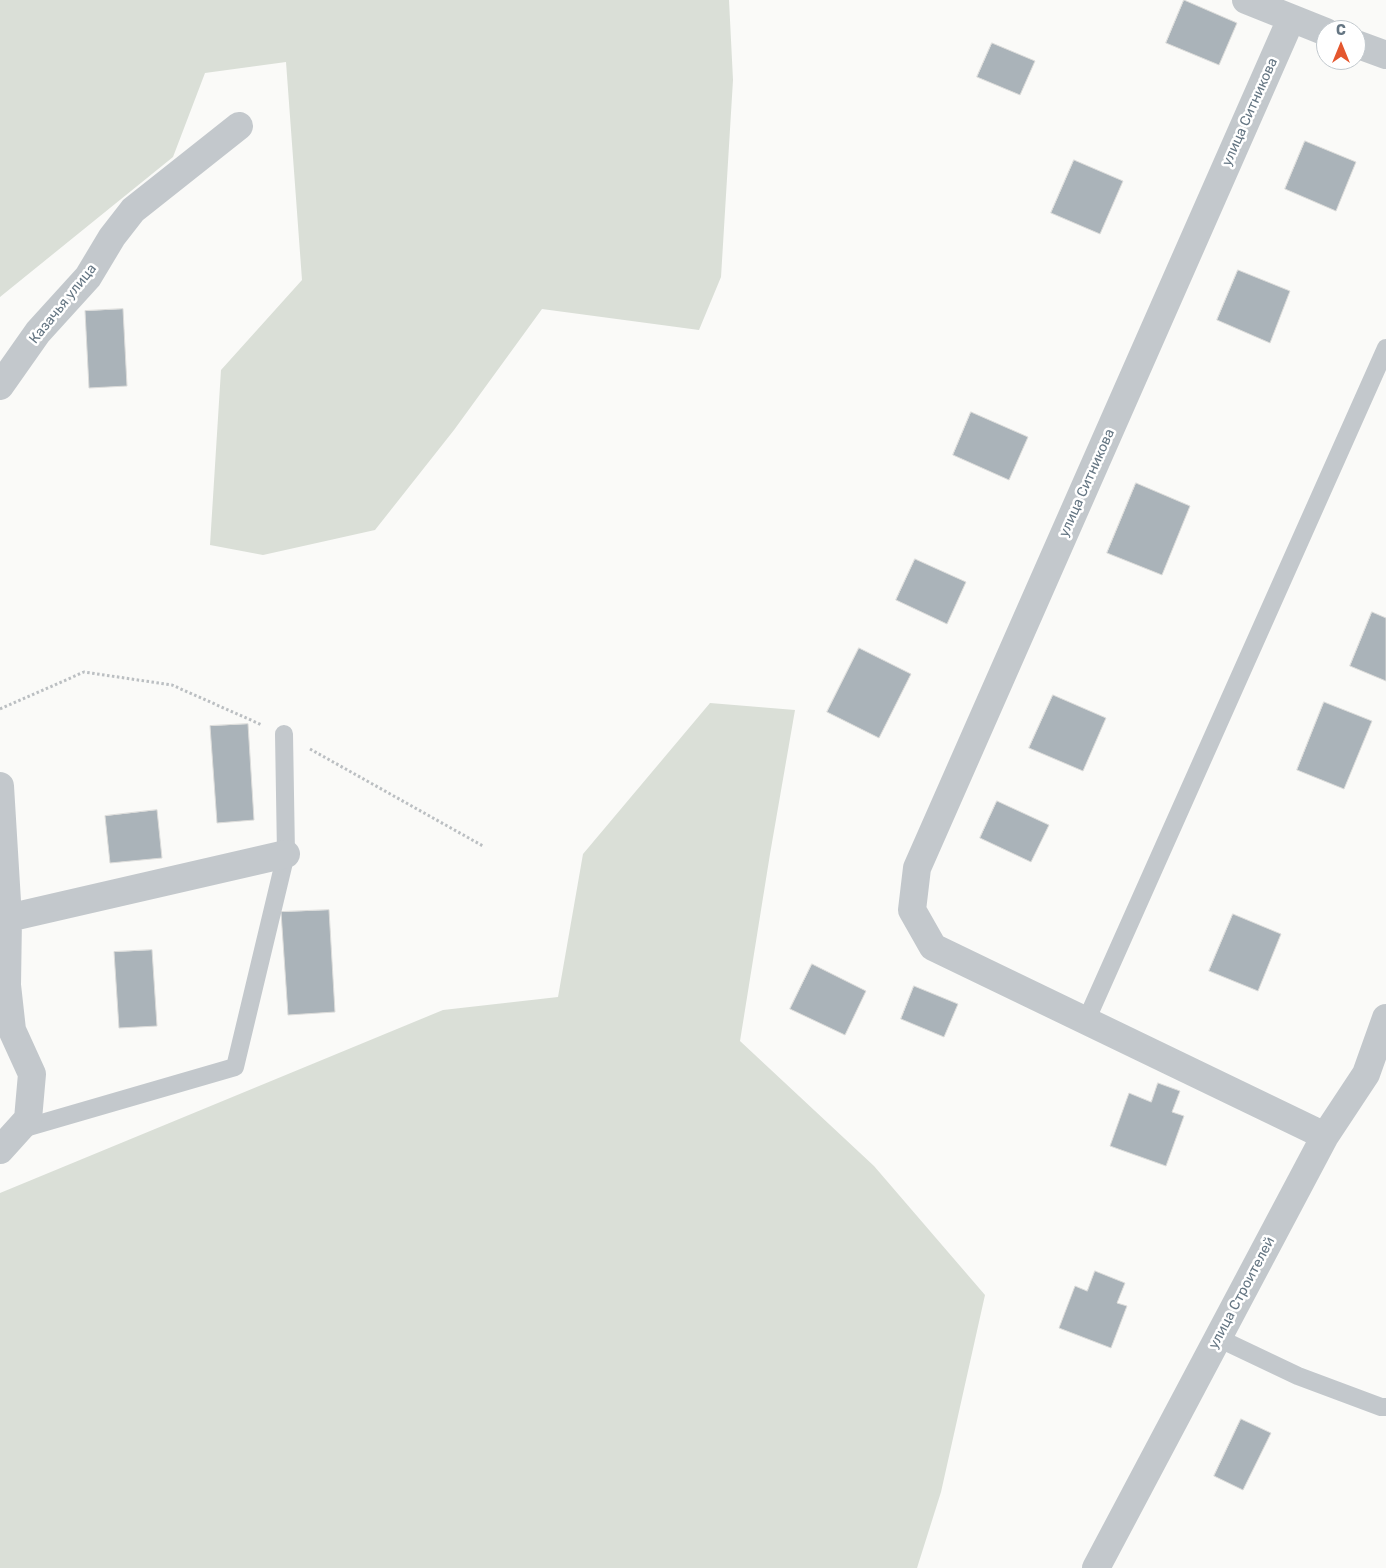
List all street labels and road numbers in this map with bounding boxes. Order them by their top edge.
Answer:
street label: улица Ситникова [1219,55,1281,169]
street label: Казачья улица [26,261,100,347]
street label: улица Ситникова [1056,426,1118,540]
street label: улица Строителей [1205,1234,1279,1352]

